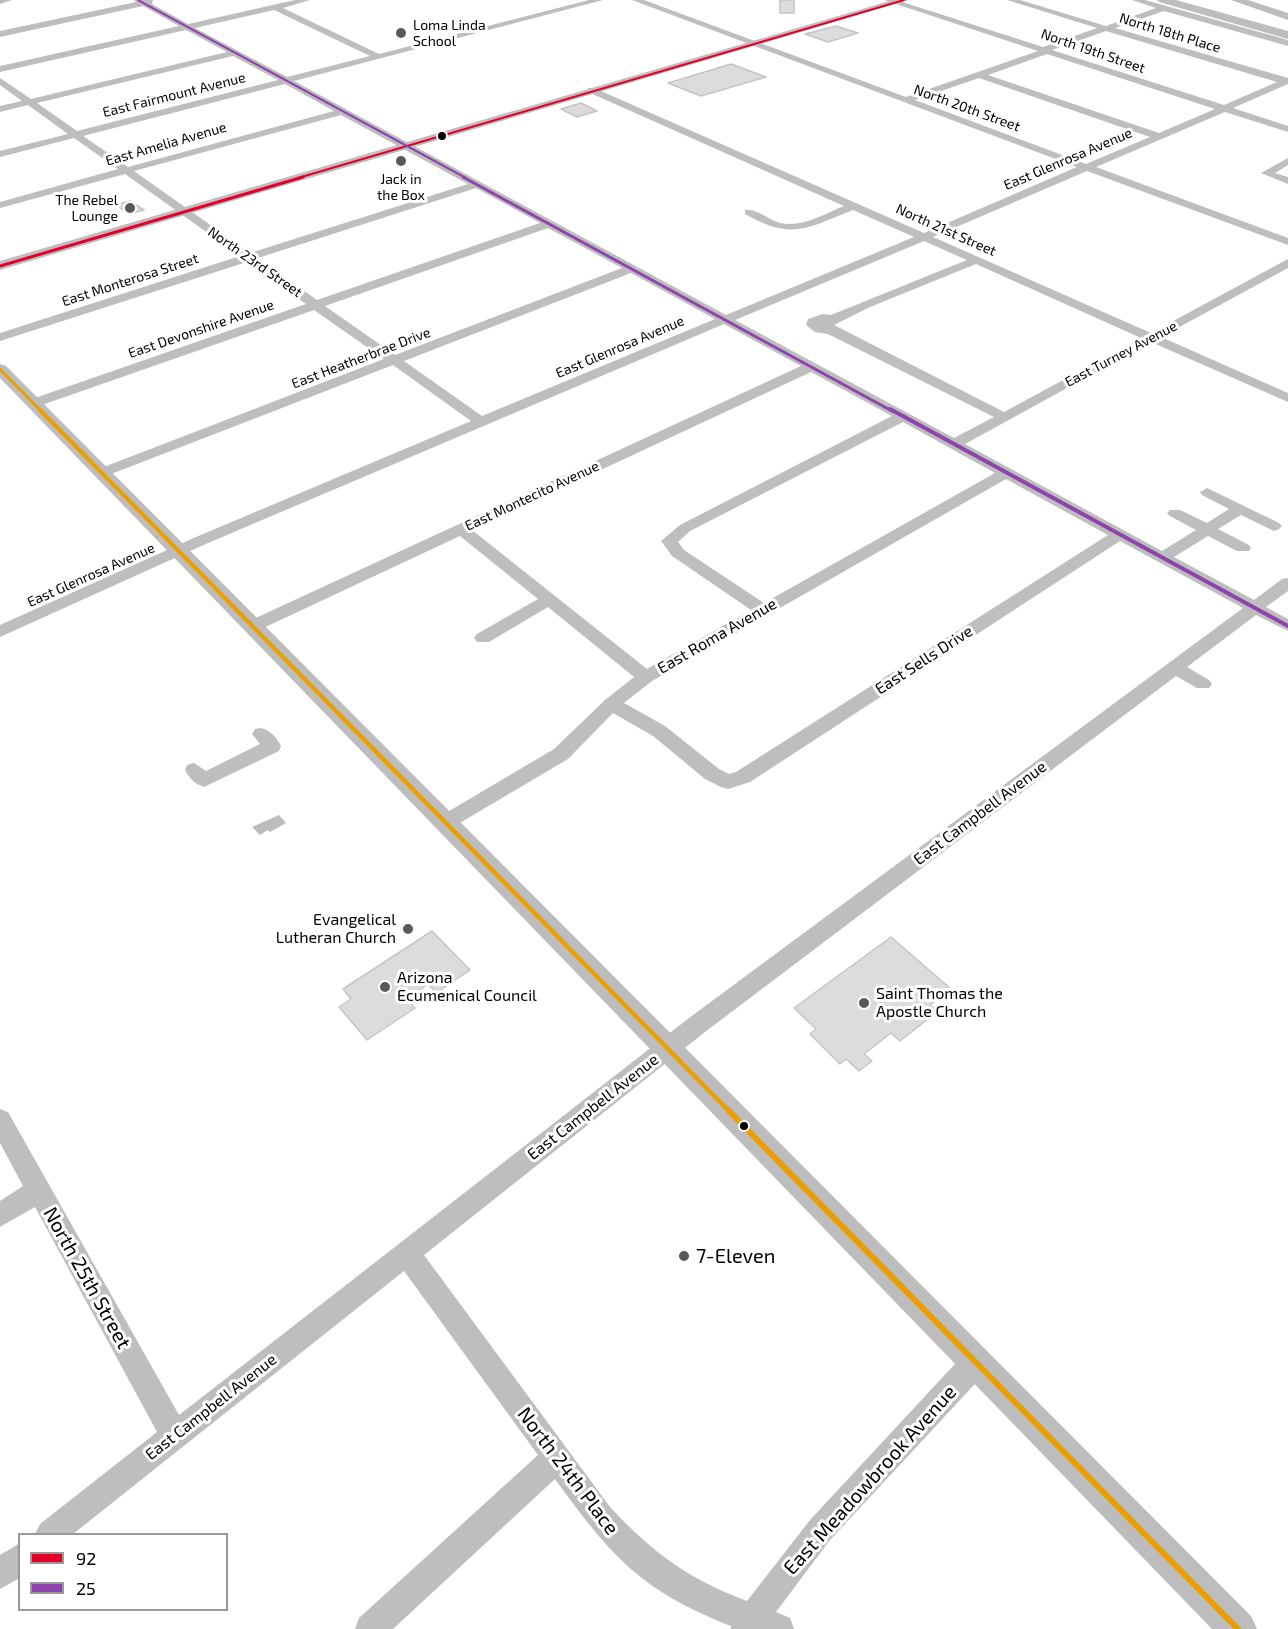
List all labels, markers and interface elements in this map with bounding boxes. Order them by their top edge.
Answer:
street label: North 18th Place [1117,10,1223,56]
place label: Loma Linda School [413,17,486,50]
street label: North 19th Street [1039,25,1147,77]
marker: Loma Linda School [394,26,408,40]
street label: East Fairmount Avenue [101,69,247,121]
street label: North 20th Street [912,81,1022,135]
street label: East Amelia Avenue [104,119,228,169]
street label: East Glenrosa Avenue [1001,124,1135,194]
unlabelled marker [436,130,448,142]
marker: Jack in the Box [394,154,408,168]
place label: Jack in the Box [377,171,425,204]
place label: The Rebel Lounge [55,192,118,225]
street label: North 21st Street [893,200,999,260]
marker: The Rebel Lounge [123,201,137,215]
street label: North 23rd Street [205,223,305,301]
street label: East Monterosa Street [60,250,200,310]
street label: East Devonshire Avenue [126,296,276,362]
street label: East Glenrosa Avenue [553,312,687,382]
street label: East Turney Avenue [1062,317,1180,391]
street label: East Heatherbrae Drive [289,324,433,392]
street label: East Montecito Avenue [462,458,602,534]
street label: East Glenrosa Avenue [25,539,157,611]
street label: East Roma Avenue [654,594,780,678]
street label: East Sells Drive [872,621,976,699]
street label: East Campbell Avenue [910,757,1050,869]
place label: Evangelical Lutheran Church [276,910,396,948]
marker: Evangelical Lutheran Church [401,922,415,936]
place label: Arizona Ecumenical Council [397,968,537,1006]
marker: Arizona Ecumenical Council [378,980,392,994]
place label: Saint Thomas the Apostle Church [876,984,1003,1022]
marker: Saint Thomas the Apostle Church [857,996,871,1010]
street label: East Campbell Avenue [524,1050,662,1164]
unlabelled marker [738,1120,750,1132]
street label: North 25th Street [38,1203,136,1353]
place label: 7-Eleven [696,1244,775,1268]
marker: 7-Eleven [677,1249,691,1263]
street label: East Campbell Avenue [142,1350,280,1464]
street label: East Meadowbrook Avenue [779,1380,961,1580]
street label: North 24th Place [512,1402,624,1540]
legend [18,1533,228,1611]
text: 92 [76,1547,96,1569]
text: 25 [76,1577,96,1599]

